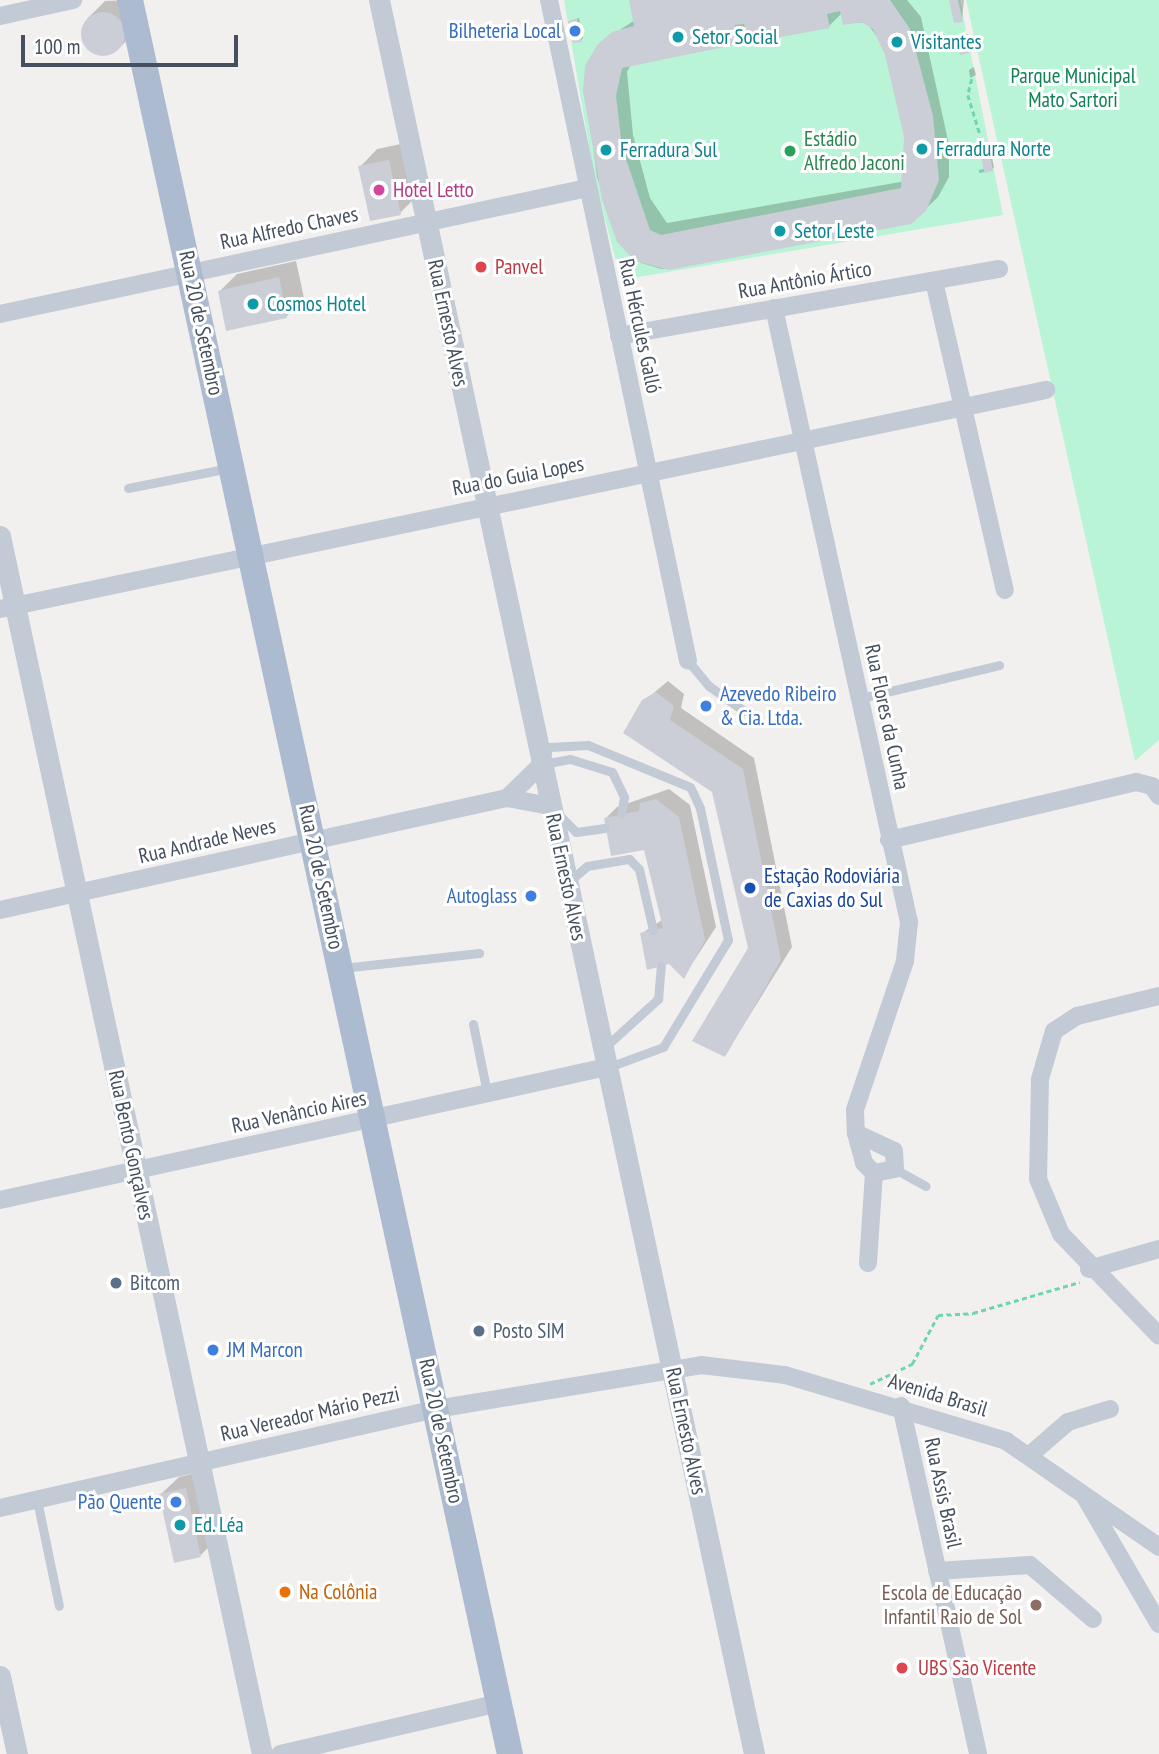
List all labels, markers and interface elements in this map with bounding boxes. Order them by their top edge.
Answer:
place label: Bilheteria Local [449,18,561,44]
scale bar [24,21,242,65]
marker: Bilheteria Local [567,23,583,39]
place label: Setor Social [692,24,778,50]
marker: Setor Social [670,29,686,45]
place label: Visitantes [911,29,982,55]
text: 100 m [34,33,80,60]
marker: Visitantes [889,34,905,50]
park label: Parque Municipal Mato Sartori [1010,63,1136,113]
place label: Estádio Alfredo Jaconi [804,126,905,176]
place label: Ferradura Norte [936,136,1051,162]
place label: Ferradura Sul [620,137,717,163]
marker: Ferradura Norte [914,141,930,157]
marker: Ferradura Sul [598,142,614,158]
marker: Estádio Alfredo Jaconi [782,143,798,159]
place label: Hotel Letto [393,177,474,203]
marker: Hotel Letto [371,182,387,198]
street label: Rua Alfredo Chaves [218,201,360,255]
place label: Setor Leste [794,218,874,244]
marker: Setor Leste [772,223,788,239]
street label: Rua 20 de Setembro [173,248,229,398]
place label: Panvel [495,254,543,280]
street label: Rua Hércules Galló [613,256,667,396]
street label: Rua Antônio Ártico [736,256,874,304]
street label: Rua Ernesto Alves [422,257,474,389]
marker: Panvel [473,259,489,275]
place label: Cosmos Hotel [267,291,366,317]
marker: Cosmos Hotel [245,296,261,312]
street label: Rua do Guia Lopes [450,451,586,501]
street label: Rua Flores da Cunha [859,642,915,792]
place label: Azevedo Ribeiro & Cia. Ltda. [720,681,836,731]
marker: Azevedo Ribeiro & Cia. Ltda. [698,698,714,714]
street label: Rua 20 de Setembro [293,802,349,952]
street label: Rua Ernesto Alves [540,811,592,943]
street label: Rua Andrade Neves [136,813,278,869]
place label: Estação Rodoviária de Caxias do Sul [764,863,900,913]
marker: Estação Rodoviária de Caxias do Sul [742,880,758,896]
place label: Autoglass [447,883,517,909]
marker: Autoglass [523,888,539,904]
street label: Rua Bento Gonçalves [103,1068,159,1222]
street label: Rua Venâncio Aires [229,1085,369,1139]
place label: Bitcom [130,1270,180,1296]
marker: Bitcom [108,1275,124,1291]
place label: Posto SIM [493,1318,564,1344]
marker: Posto SIM [471,1323,487,1339]
place label: JM Marcon [227,1337,303,1363]
marker: JM Marcon [205,1342,221,1358]
street label: Rua 20 de Setembro [413,1356,469,1506]
street label: Rua Ernesto Alves [660,1365,712,1497]
street label: Avenida Brasil [885,1368,991,1422]
street label: Rua Vereador Mário Pezzi [218,1381,402,1447]
street label: Rua Assis Brasil [919,1435,967,1551]
place label: Pão Quente [78,1489,162,1515]
marker: Pão Quente [168,1494,184,1510]
place label: Ed. Léa [194,1512,245,1538]
marker: Ed. Léa [172,1517,188,1533]
place label: Na Colônia [299,1579,377,1605]
place label: Escola de Educação Infantil Raio de Sol [882,1580,1022,1630]
marker: Na Colônia [277,1584,293,1600]
marker: Escola de Educação Infantil Raio de Sol [1028,1597,1044,1613]
place label: UBS São Vicente [918,1655,1037,1681]
marker: UBS São Vicente [892,1658,912,1678]

